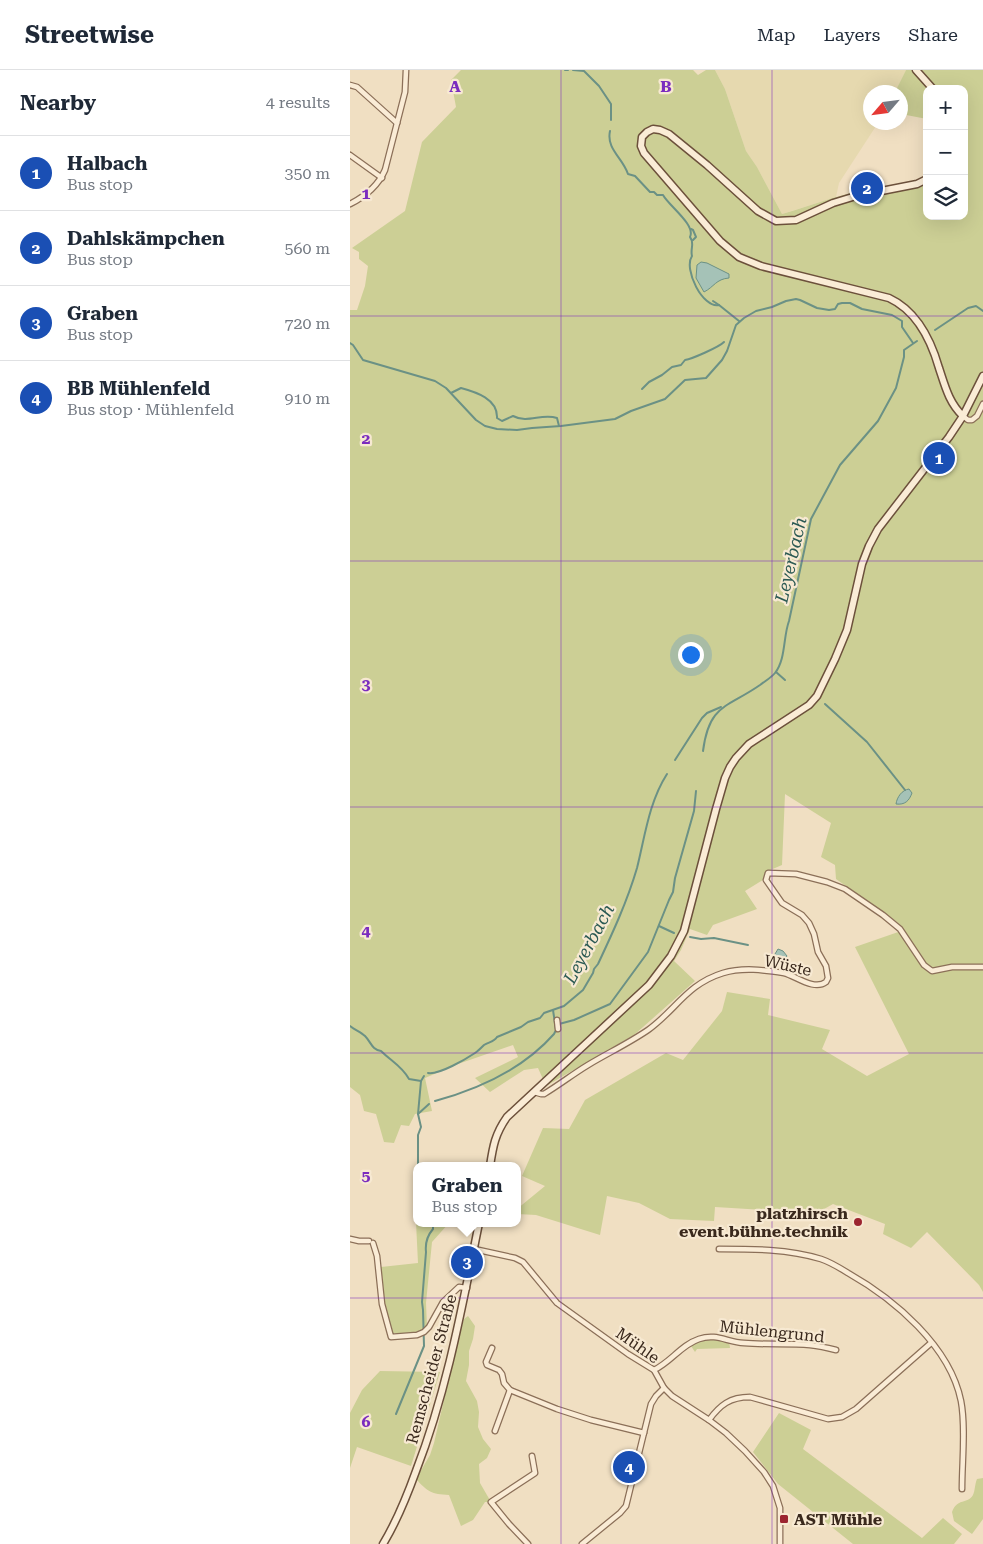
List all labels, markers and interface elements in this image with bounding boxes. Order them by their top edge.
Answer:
text: Streetwise [25,21,154,49]
text: Map [757,24,796,45]
text: Layers [824,24,880,45]
text: Share [908,24,958,45]
text: A [449,77,461,96]
text: B [660,77,672,96]
north arrow [863,85,908,130]
map controls [923,85,968,220]
button: + [923,85,968,130]
text: Nearby [20,91,96,115]
text: 4 results [266,93,330,112]
button: − [923,130,968,175]
text: Halbach [67,152,147,175]
text: 1 [32,164,40,183]
text: 350 m [284,164,330,183]
pin: 2 [851,169,883,207]
text: Bus stop [67,175,133,194]
button: layers [923,175,968,220]
text: 1 [362,184,371,203]
text: Dahlskämpchen [67,227,225,250]
text: 2 [32,239,40,258]
text: 560 m [284,239,330,258]
text: Bus stop [67,250,133,269]
text: Graben [67,302,138,325]
text: 3 [32,314,40,333]
text: 720 m [284,314,330,333]
text: Bus stop [67,325,133,344]
text: BB Mühlenfeld [67,377,210,400]
text: 4 [32,389,40,408]
text: 910 m [284,389,330,408]
text: Bus stop · Mühlenfeld [67,400,234,419]
text: 2 [362,429,371,448]
pin: 1 [923,439,955,477]
water label: Leyerbach [770,515,811,606]
your location [678,642,704,668]
text: 3 [362,675,371,694]
water label: Leyerbach [558,900,618,988]
text: 4 [362,921,371,940]
street label: Wüste [762,951,814,980]
popup [413,1162,521,1227]
text: 5 [362,1166,371,1185]
text: Graben [431,1174,503,1197]
text: Bus stop [431,1197,497,1216]
place label: platzhirsch event.bühne.technik [679,1204,848,1241]
marker: platzhirsch event.bühne.technik [852,1216,864,1228]
pin: 3 [451,1243,483,1281]
street label: Remscheider Straße [402,1292,461,1446]
street label: Mühlengrund [718,1317,825,1346]
street label: Mühle [612,1324,663,1367]
text: 6 [362,1412,371,1431]
pin: 4 [613,1448,645,1486]
place label: AST Mühle [794,1510,882,1529]
marker: AST Mühle [778,1513,790,1525]

